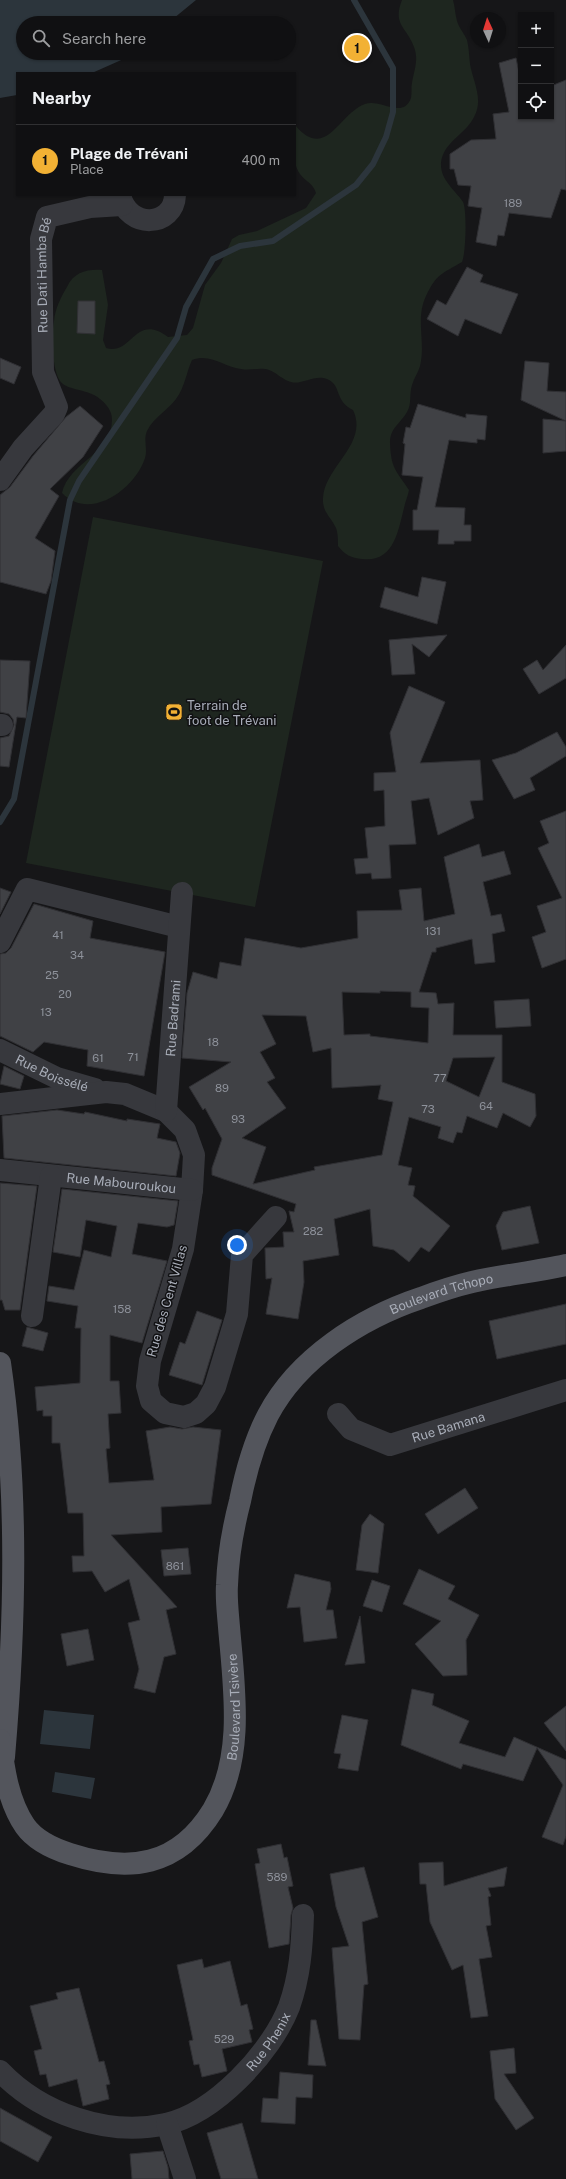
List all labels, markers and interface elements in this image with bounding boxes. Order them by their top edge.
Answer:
north arrow [470,12,506,48]
map controls [518,12,554,120]
button: + [518,12,554,48]
search box [16,16,296,60]
icon: search [30,27,52,49]
text: Search here [62,30,146,47]
pin: 1 [344,33,370,63]
button: − [518,48,554,84]
button: locate [518,84,554,120]
text: Nearby [32,88,91,108]
text: Plage de Trévani [70,145,188,162]
text: 1 [42,153,48,168]
text: 400 m [242,153,280,168]
text: Place [70,162,104,177]
house number: 189 [504,197,522,209]
street label: Rue Dati Hamba Bé [33,215,54,333]
place label: Terrain de foot de Trévani [187,698,277,728]
sports icon: Terrain de foot de Trévani [164,702,184,722]
house number: 131 [425,925,441,937]
house number: 41 [52,929,64,941]
house number: 34 [70,949,84,961]
house number: 25 [45,969,59,981]
street label: Rue Badrami [163,979,183,1057]
house number: 20 [58,988,72,1000]
house number: 13 [40,1006,52,1018]
house number: 18 [207,1036,219,1048]
street label: Rue Boissélé [13,1051,90,1094]
house number: 71 [127,1051,139,1063]
house number: 61 [92,1052,104,1064]
house number: 77 [433,1072,447,1084]
house number: 89 [215,1082,229,1094]
house number: 64 [479,1100,493,1112]
house number: 73 [421,1103,435,1115]
house number: 93 [231,1113,245,1125]
street label: Rue Mabouroukou [66,1169,177,1196]
house number: 282 [303,1225,324,1237]
your location [227,1235,247,1255]
street label: Rue des Cent Villas [144,1243,190,1359]
street label: Boulevard Tchopo [387,1270,494,1317]
house number: 158 [113,1303,131,1315]
street label: Rue Bamana [410,1408,487,1445]
house number: 861 [166,1560,184,1572]
street label: Boulevard Tsivère [224,1653,242,1762]
house number: 589 [267,1871,288,1883]
street label: Rue Phenix [243,2010,293,2074]
house number: 529 [214,2033,234,2045]

